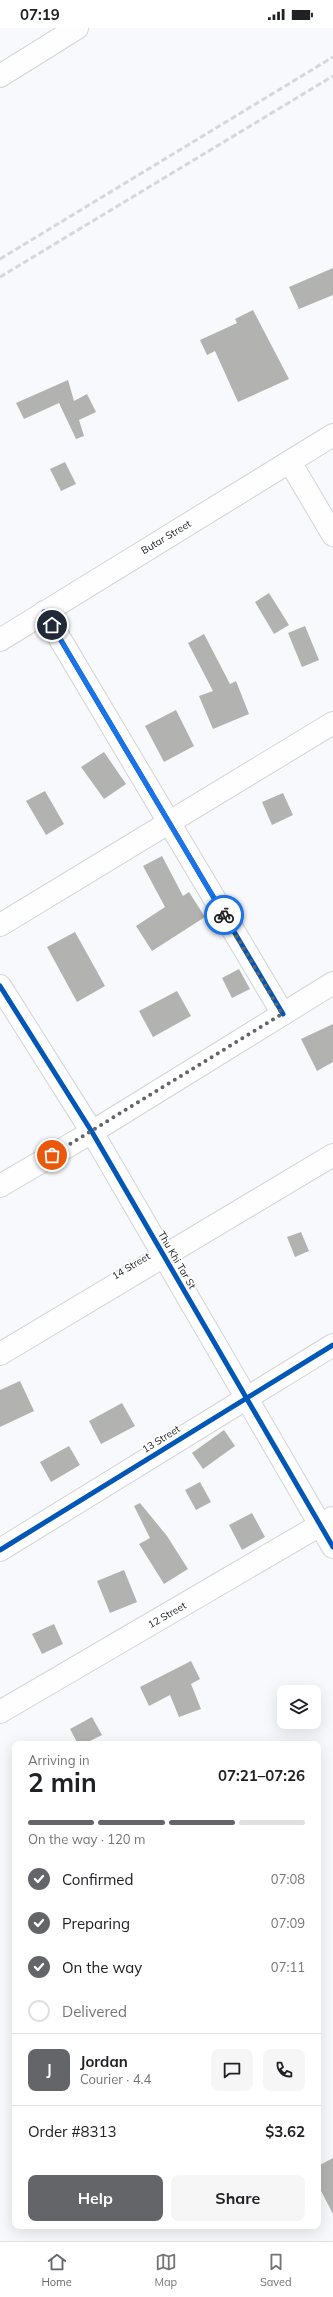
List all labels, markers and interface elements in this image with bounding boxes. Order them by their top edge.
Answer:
text: 07:19 [20,5,60,24]
street label: Butar Street [139,517,194,557]
pin [35,608,69,642]
icon: home [41,614,63,636]
courier [204,895,244,935]
icon: bike [213,904,235,926]
pin [35,1138,69,1172]
icon: bag [41,1144,63,1166]
street label: Thu Khi Tar St [155,1229,199,1292]
street label: 14 Street [110,1249,153,1282]
street label: 13 Street [140,1422,183,1456]
street label: 12 Street [145,1599,189,1631]
map controls [277,1685,321,1729]
button: layers [277,1685,321,1729]
text: Arriving in [28,1752,90,1768]
text: 2 min [28,1766,97,1799]
text: 07:21–07:26 [218,1766,305,1785]
text: On the way · 120 m [28,1831,145,1847]
icon: check [28,1868,50,1890]
text: Confirmed [62,1870,133,1889]
text: 07:08 [271,1871,305,1887]
icon: check [28,1912,50,1934]
text: Preparing [62,1914,130,1933]
text: 07:09 [271,1915,305,1931]
icon: check [28,1956,50,1978]
text: On the way [62,1958,142,1977]
text: 07:11 [271,1959,305,1975]
text: Delivered [62,2002,127,2021]
button: chat [211,2049,253,2091]
button: phone [263,2049,305,2091]
text: Jordan [80,2052,128,2071]
text: J [46,2060,52,2079]
text: Courier · 4.4 [80,2071,151,2087]
text: Order #8313 [28,2122,116,2141]
text: $3.62 [265,2122,305,2141]
button: Help [28,2175,163,2221]
button: Share [171,2175,305,2221]
tab: Home [41,2251,72,2289]
tab: Map [154,2251,177,2289]
tab: Saved [260,2251,292,2289]

